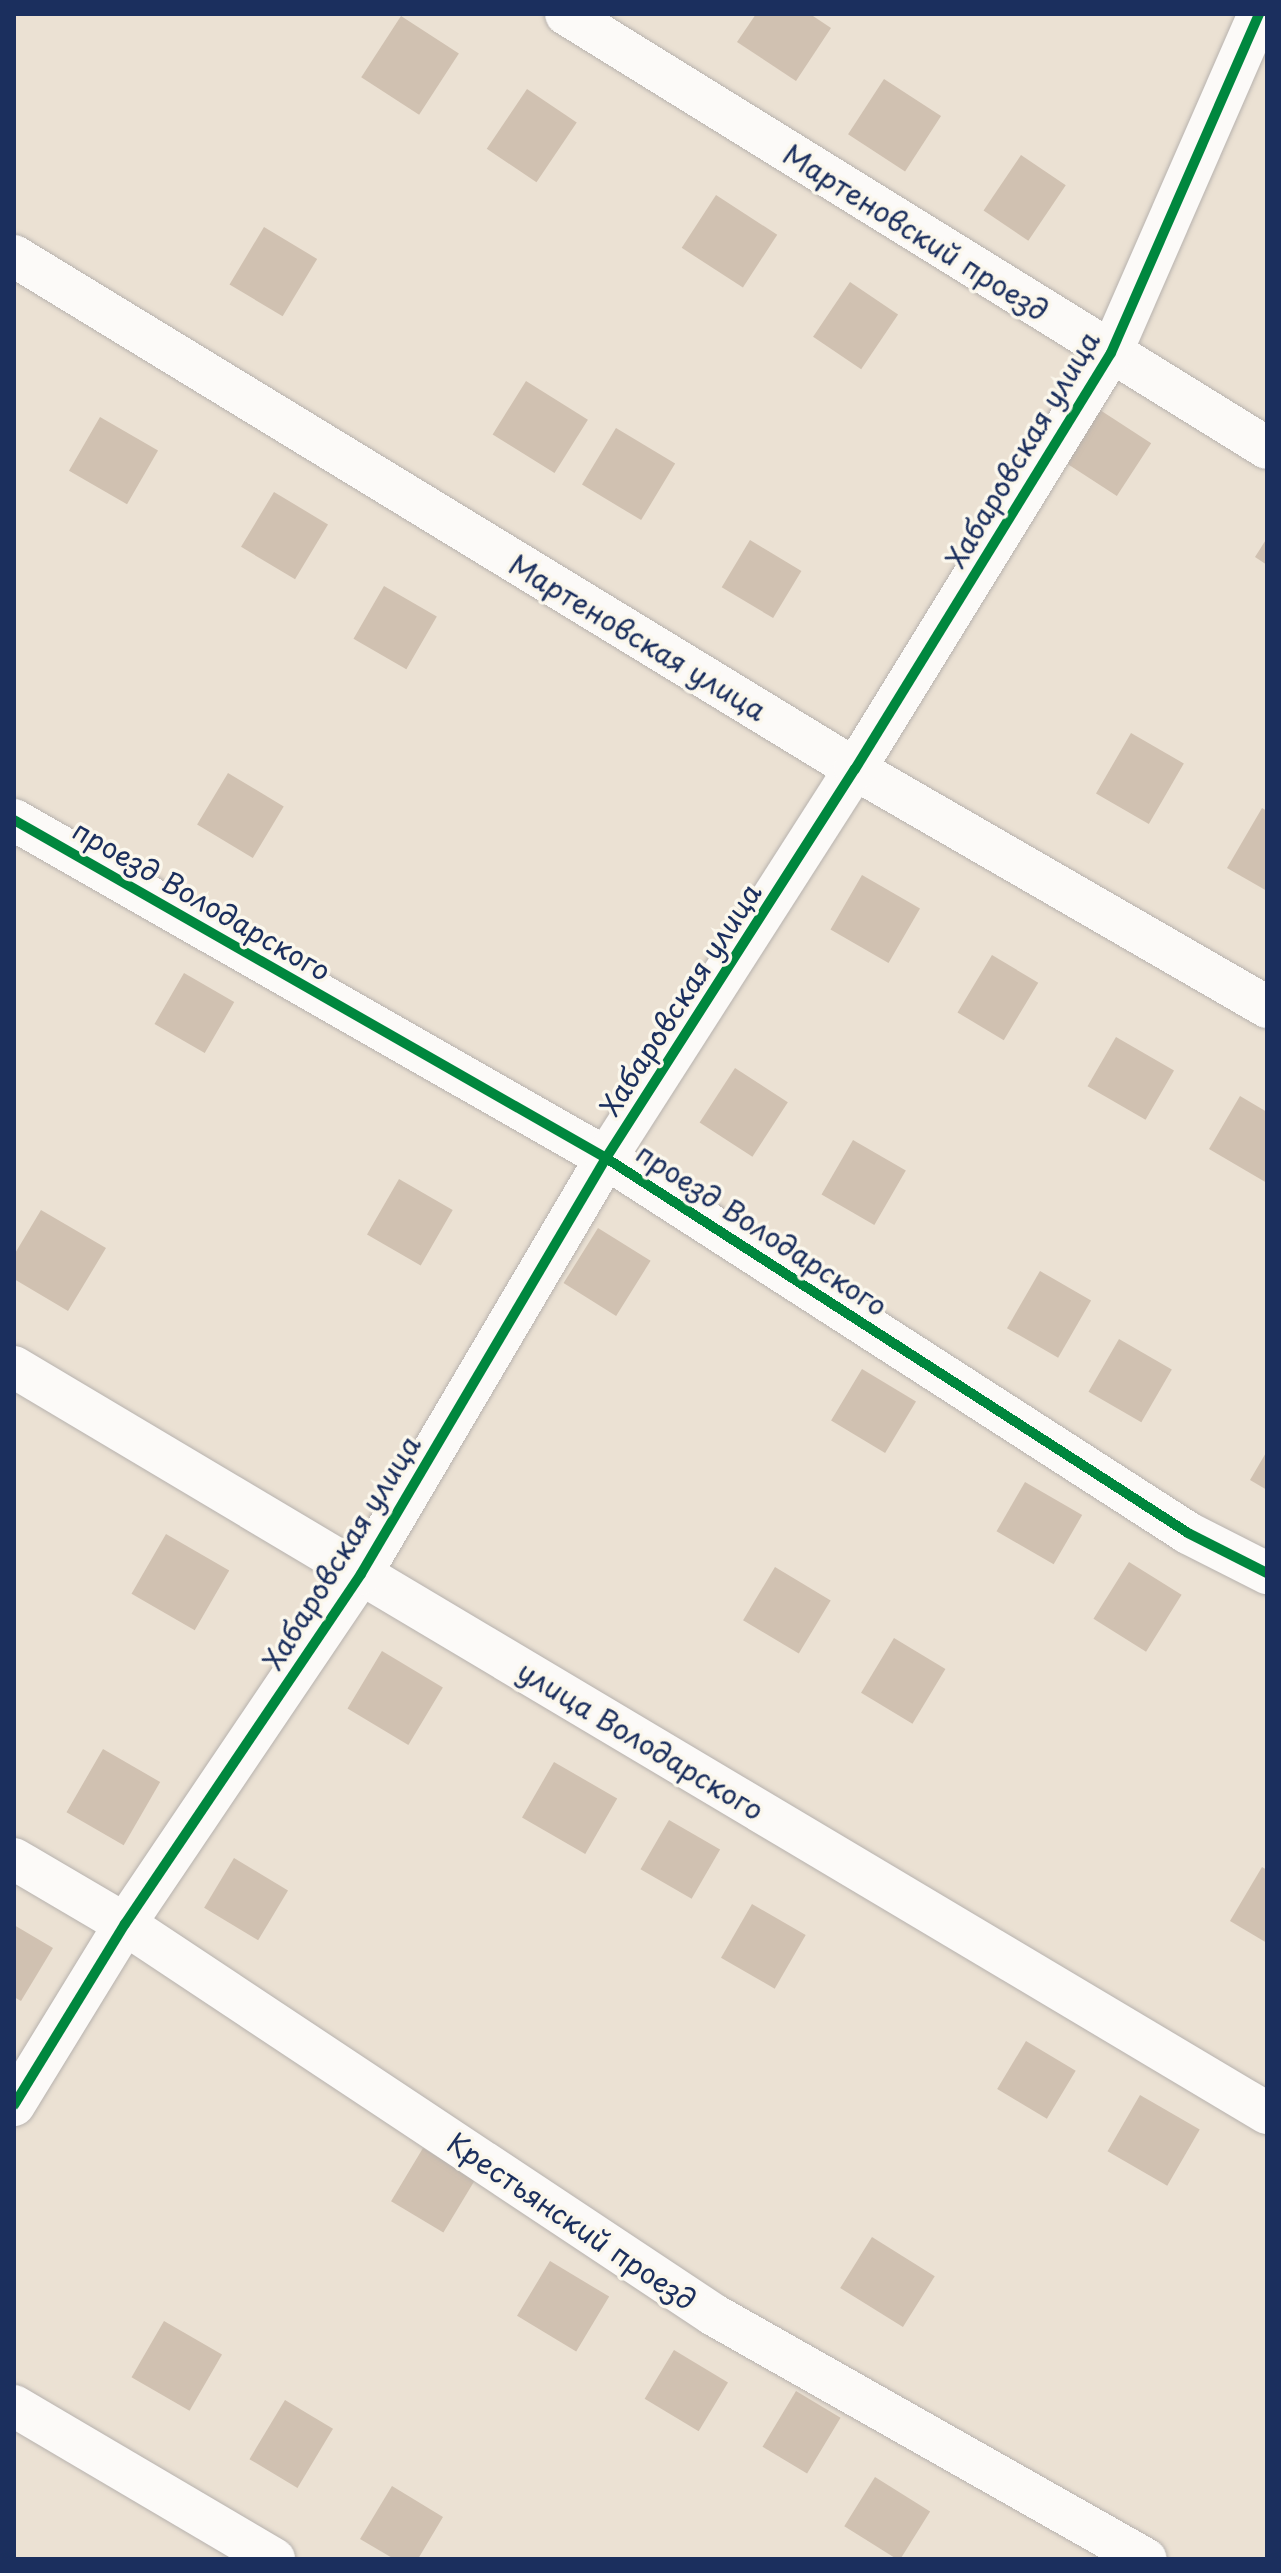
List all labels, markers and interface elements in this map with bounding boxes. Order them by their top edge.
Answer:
street label: Мартеновский проезд [778,137,1054,327]
street label: Хабаровская улица [938,324,1106,574]
street label: Мартеновская улица [503,547,773,727]
street label: проезд Володарского [67,812,337,988]
street label: Хабаровская улица [592,876,768,1122]
street label: проезд Володарского [630,1135,894,1323]
street label: Хабаровская улица [255,1428,427,1676]
street label: улица Володарского [512,1653,770,1827]
street label: Крестьянский проезд [442,2125,702,2317]

